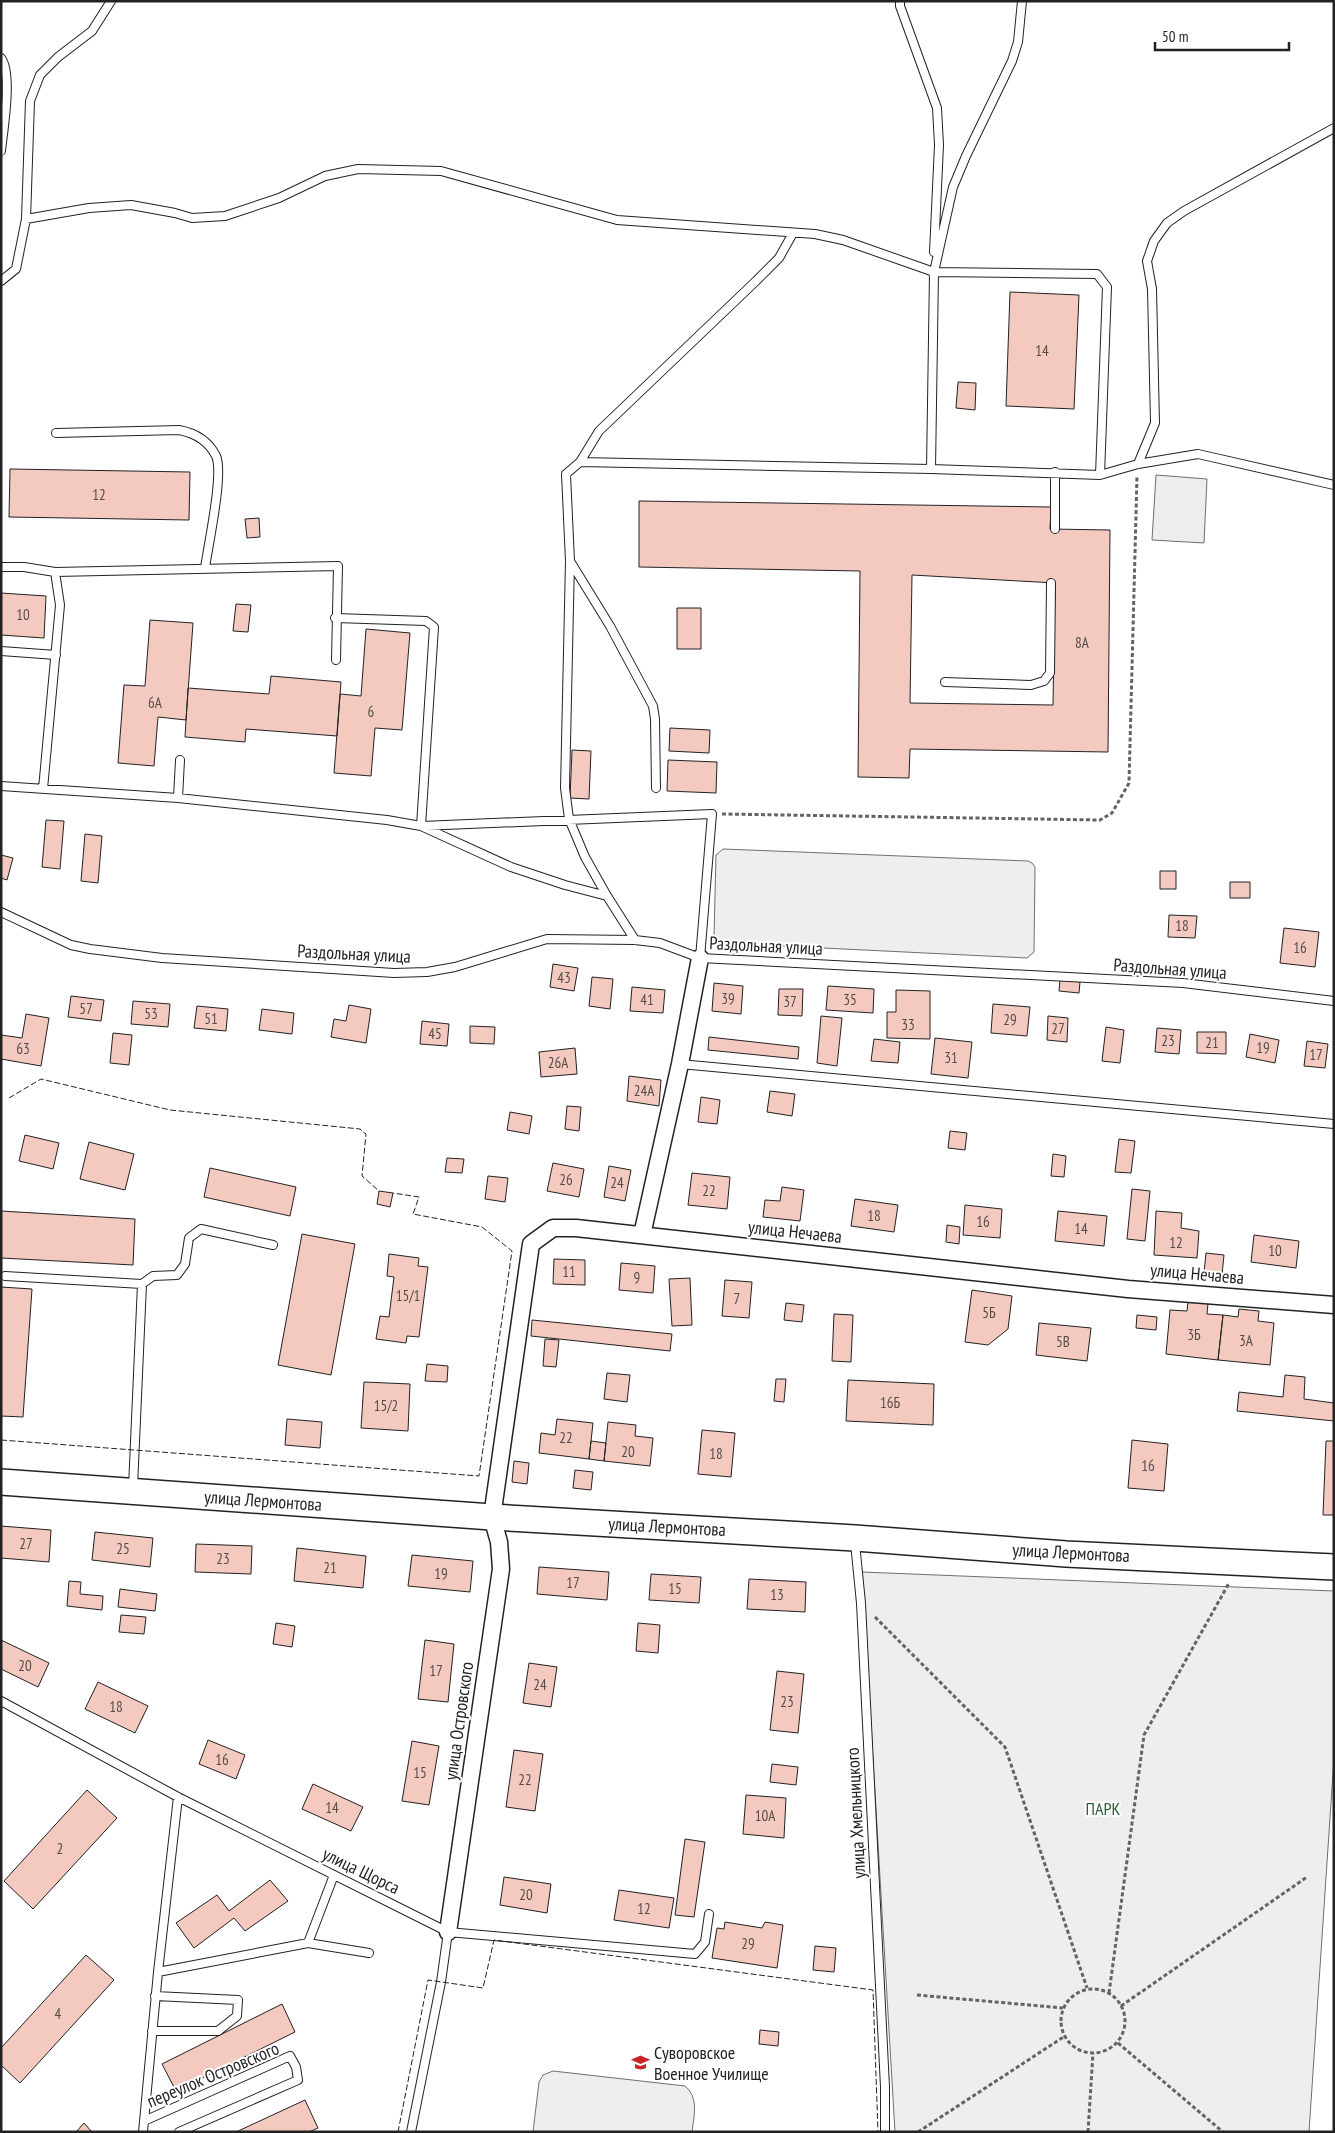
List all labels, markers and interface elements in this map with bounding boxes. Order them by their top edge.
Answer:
scale bar [1155,20,1289,52]
text: 50 m [1162,27,1188,46]
house number: 14 [1035,341,1049,360]
house number: 12 [92,485,106,504]
house number: 10 [16,605,30,624]
house number: 8А [1075,633,1090,652]
house number: 6А [148,693,163,712]
house number: 6 [368,702,375,721]
house number: 18 [1175,916,1189,935]
street label: Раздольная улица [709,931,823,960]
house number: 16 [1293,938,1307,957]
street label: Раздольная улица [297,939,411,968]
street label: Раздольная улица [1113,953,1228,984]
house number: 43 [557,968,571,987]
house number: 39 [721,989,735,1008]
house number: 41 [640,990,654,1009]
house number: 35 [843,990,857,1009]
house number: 37 [783,992,797,1011]
house number: 57 [79,999,93,1018]
house number: 53 [144,1004,158,1023]
house number: 51 [204,1009,218,1028]
house number: 29 [1003,1010,1017,1029]
house number: 33 [901,1015,915,1034]
house number: 27 [1051,1019,1065,1038]
house number: 45 [428,1024,442,1043]
house number: 23 [1161,1031,1175,1050]
house number: 21 [1205,1033,1219,1052]
house number: 19 [1256,1038,1270,1057]
house number: 63 [16,1039,30,1058]
house number: 17 [1309,1045,1323,1064]
house number: 31 [944,1048,958,1067]
house number: 26А [548,1053,569,1072]
house number: 24А [634,1081,655,1100]
house number: 26 [559,1170,573,1189]
house number: 24 [610,1173,624,1192]
house number: 22 [702,1181,716,1200]
house number: 18 [867,1206,881,1225]
house number: 16 [976,1212,990,1231]
street label: улица Нечаева [747,1215,843,1248]
house number: 14 [1074,1219,1088,1238]
house number: 12 [1169,1233,1183,1252]
house number: 10 [1268,1241,1282,1260]
street label: улица Нечаева [1149,1258,1245,1289]
house number: 11 [562,1262,576,1281]
house number: 9 [634,1268,640,1287]
house number: 15/1 [396,1286,420,1305]
house number: 7 [734,1289,740,1308]
house number: 5Б [982,1303,996,1322]
house number: 3Б [1187,1325,1201,1344]
house number: 3А [1239,1331,1254,1350]
house number: 5В [1056,1332,1070,1351]
house number: 16Б [880,1393,900,1412]
house number: 15/2 [374,1396,398,1415]
house number: 22 [559,1428,573,1447]
house number: 20 [621,1442,635,1461]
house number: 18 [709,1444,723,1463]
house number: 16 [1141,1456,1155,1475]
street label: улица Лермонтова [203,1485,323,1516]
street label: улица Лермонтова [608,1512,726,1541]
house number: 27 [19,1534,33,1553]
street label: улица Лермонтова [1012,1538,1130,1567]
house number: 25 [116,1539,130,1558]
house number: 23 [216,1549,230,1568]
house number: 21 [323,1558,337,1577]
house number: 19 [434,1564,448,1583]
house number: 17 [566,1573,580,1592]
house number: 15 [668,1579,682,1598]
house number: 13 [770,1585,784,1604]
house number: 20 [18,1656,32,1675]
street label: улица Островского [439,1660,478,1782]
house number: 17 [429,1661,443,1680]
house number: 24 [533,1675,547,1694]
house number: 23 [780,1692,794,1711]
house number: 18 [109,1697,123,1716]
street label: улица Хмельницкого [841,1747,870,1879]
house number: 16 [215,1750,229,1769]
house number: 15 [413,1763,427,1782]
house number: 22 [518,1770,532,1789]
park label: ПАРК [1086,1797,1121,1820]
house number: 14 [325,1798,339,1817]
house number: 10А [755,1806,776,1825]
house number: 2 [57,1839,63,1858]
street label: улица Щорса [319,1842,404,1899]
house number: 20 [519,1885,533,1904]
house number: 12 [637,1899,651,1918]
house number: 29 [741,1934,755,1953]
house number: 4 [55,2004,62,2023]
street label: переулок Островского [143,2036,283,2113]
place label: Суворовское Военное Училище [654,2041,769,2085]
school or university icon: Суворовское Военное Училище [630,2053,650,2073]

